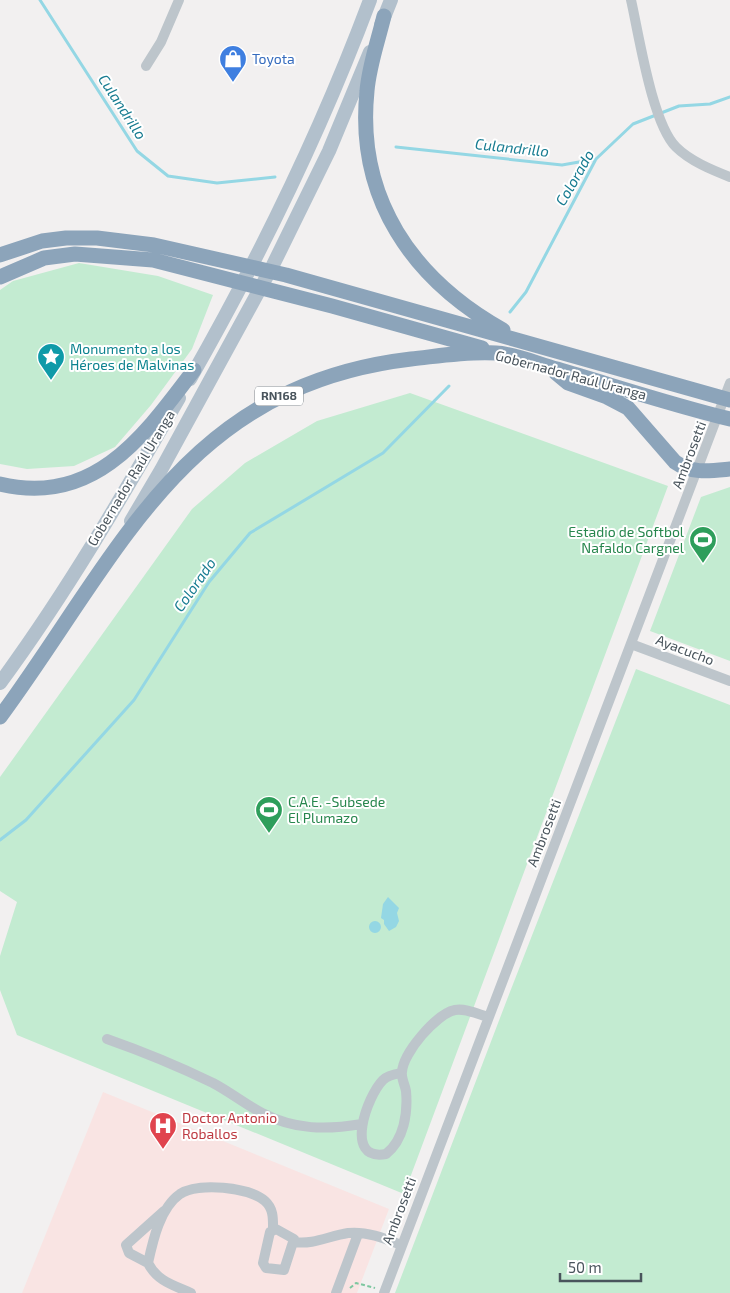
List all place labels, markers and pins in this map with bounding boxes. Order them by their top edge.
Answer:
shop icon: Toyota [218,44,248,83]
place label: Toyota [252,50,295,67]
place label: Monumento a los Héroes de Malvinas [70,340,194,373]
place icon: Monumento a los Héroes de Malvinas [36,342,66,381]
place label: Estadio de Softbol Nafaldo Cargnel [568,523,685,556]
sports icon: Estadio de Softbol Nafaldo Cargnel [688,525,718,564]
place label: C.A.E. -Subsede El Plumazo [288,793,385,826]
sports icon: C.A.E. -Subsede El Plumazo [254,795,284,834]
place label: Doctor Antonio Roballos [182,1109,277,1142]
hospital icon: Doctor Antonio Roballos [148,1111,178,1150]

